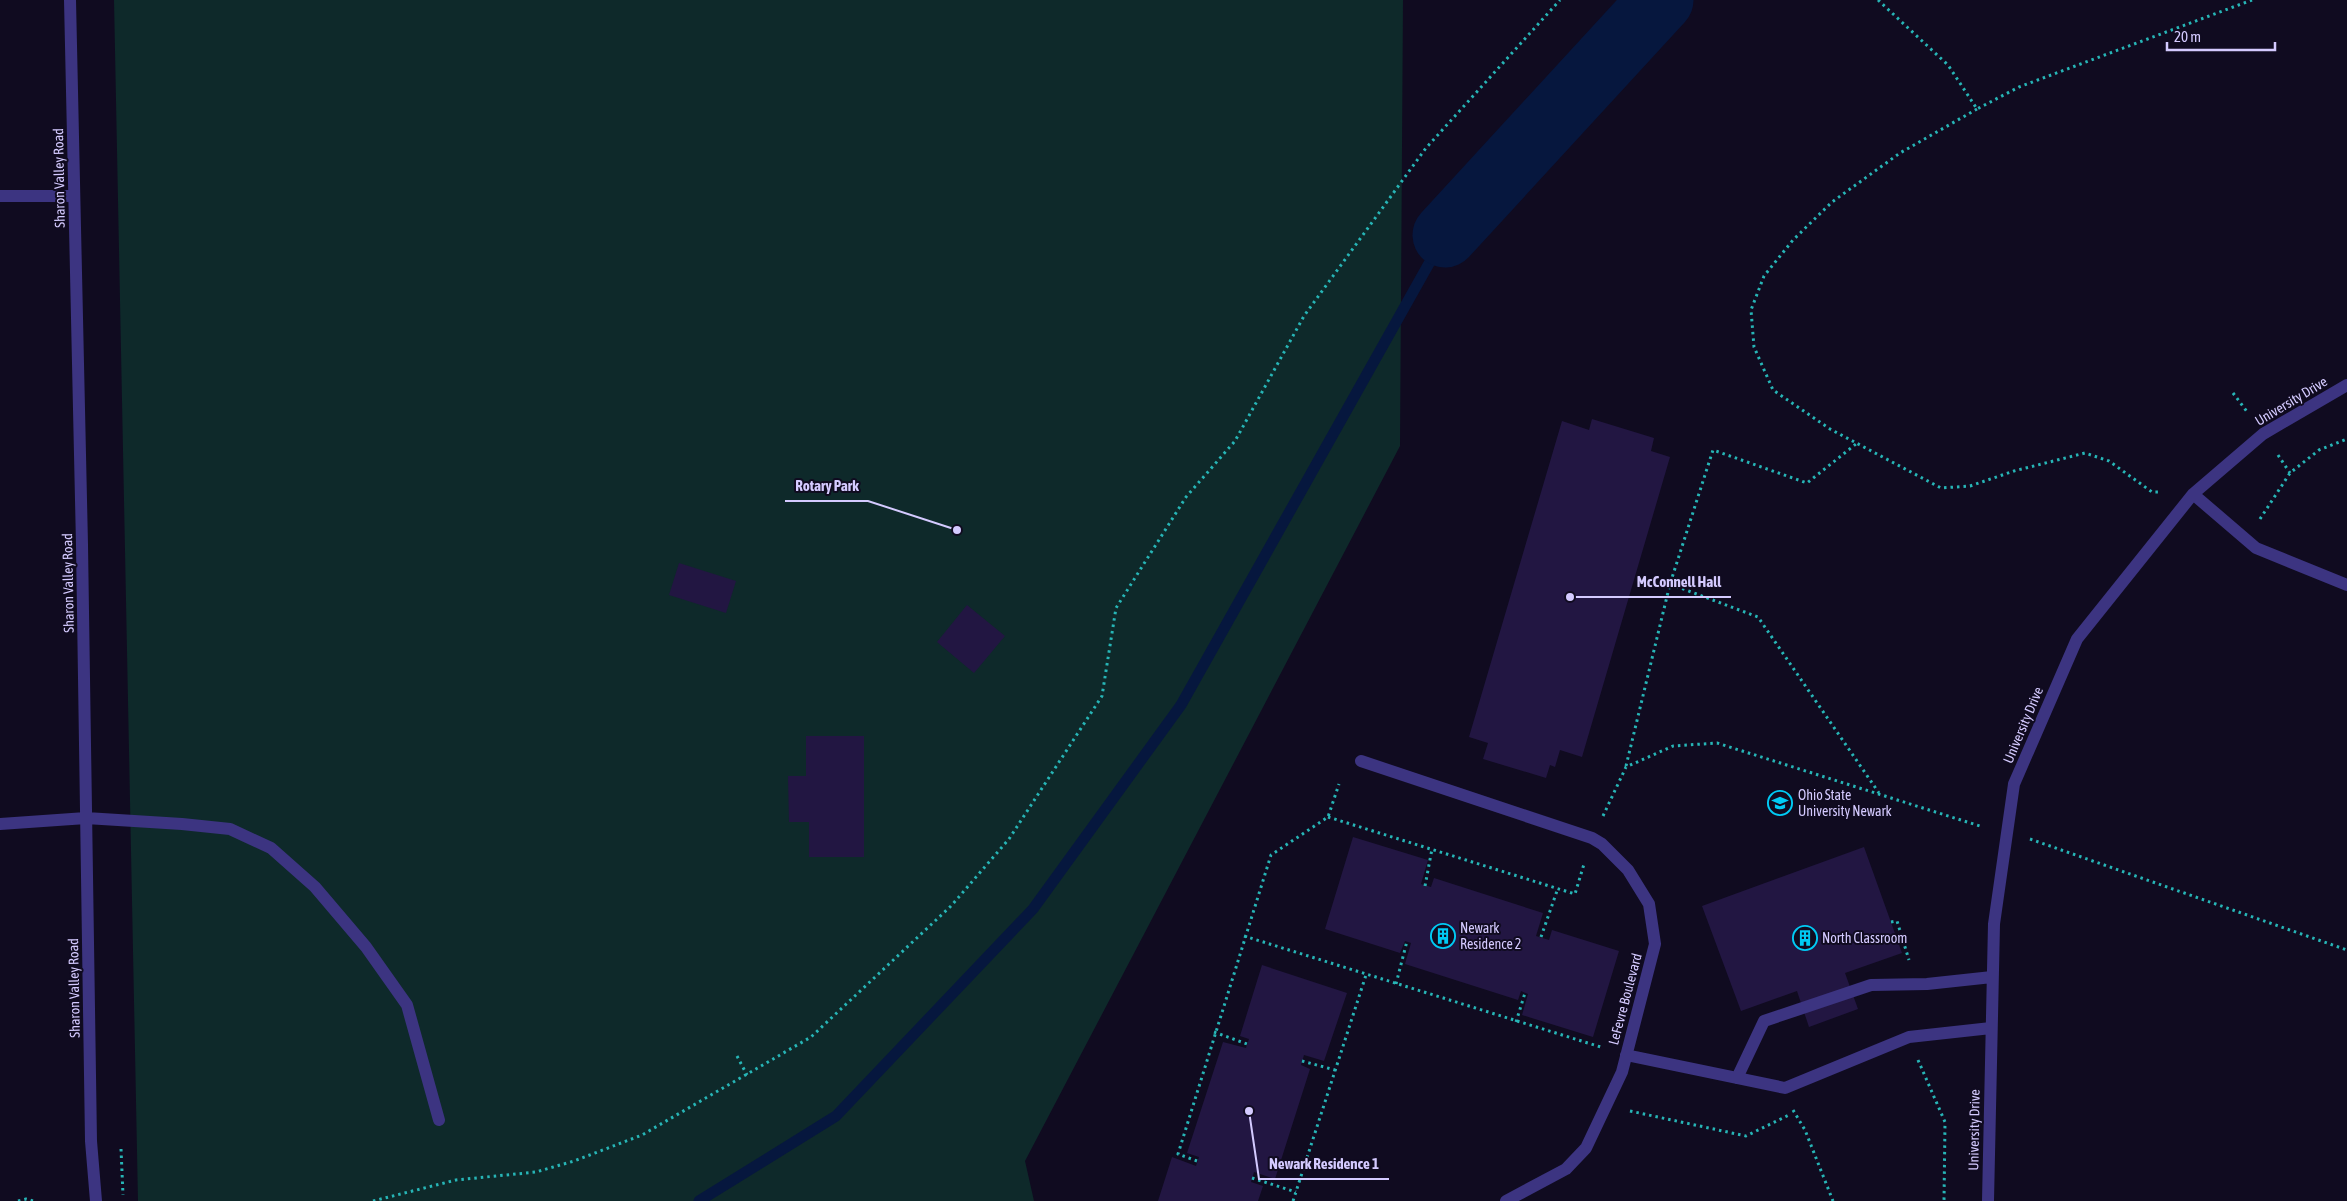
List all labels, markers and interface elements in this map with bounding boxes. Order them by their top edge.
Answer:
scale bar [2167,20,2274,52]
text: 20 m [2174,28,2201,45]
street label: Sharon Valley Road [50,128,68,228]
street label: University Drive [2252,373,2330,429]
callout: Rotary Park [785,471,868,501]
text: Rotary Park [795,477,859,494]
street label: Sharon Valley Road [59,533,77,633]
callout: McConnell Hall [1627,567,1731,597]
text: McConnell Hall [1637,573,1722,590]
street label: University Drive [2000,684,2046,766]
place label: Ohio State University Newark [1798,787,1892,819]
school or university icon: Ohio State University Newark [1767,790,1793,816]
place label: Newark Residence 2 [1460,920,1521,952]
building icon: Newark Residence 2 [1430,923,1456,949]
building icon: North Classroom [1792,925,1818,951]
place label: North Classroom [1822,930,1907,946]
street label: Sharon Valley Road [65,938,83,1038]
street label: LeFevre Boulevard [1605,951,1645,1047]
street label: University Drive [1965,1089,1983,1171]
callout: Newark Residence 1 [1259,1149,1389,1179]
text: Newark Residence 1 [1269,1155,1379,1172]

